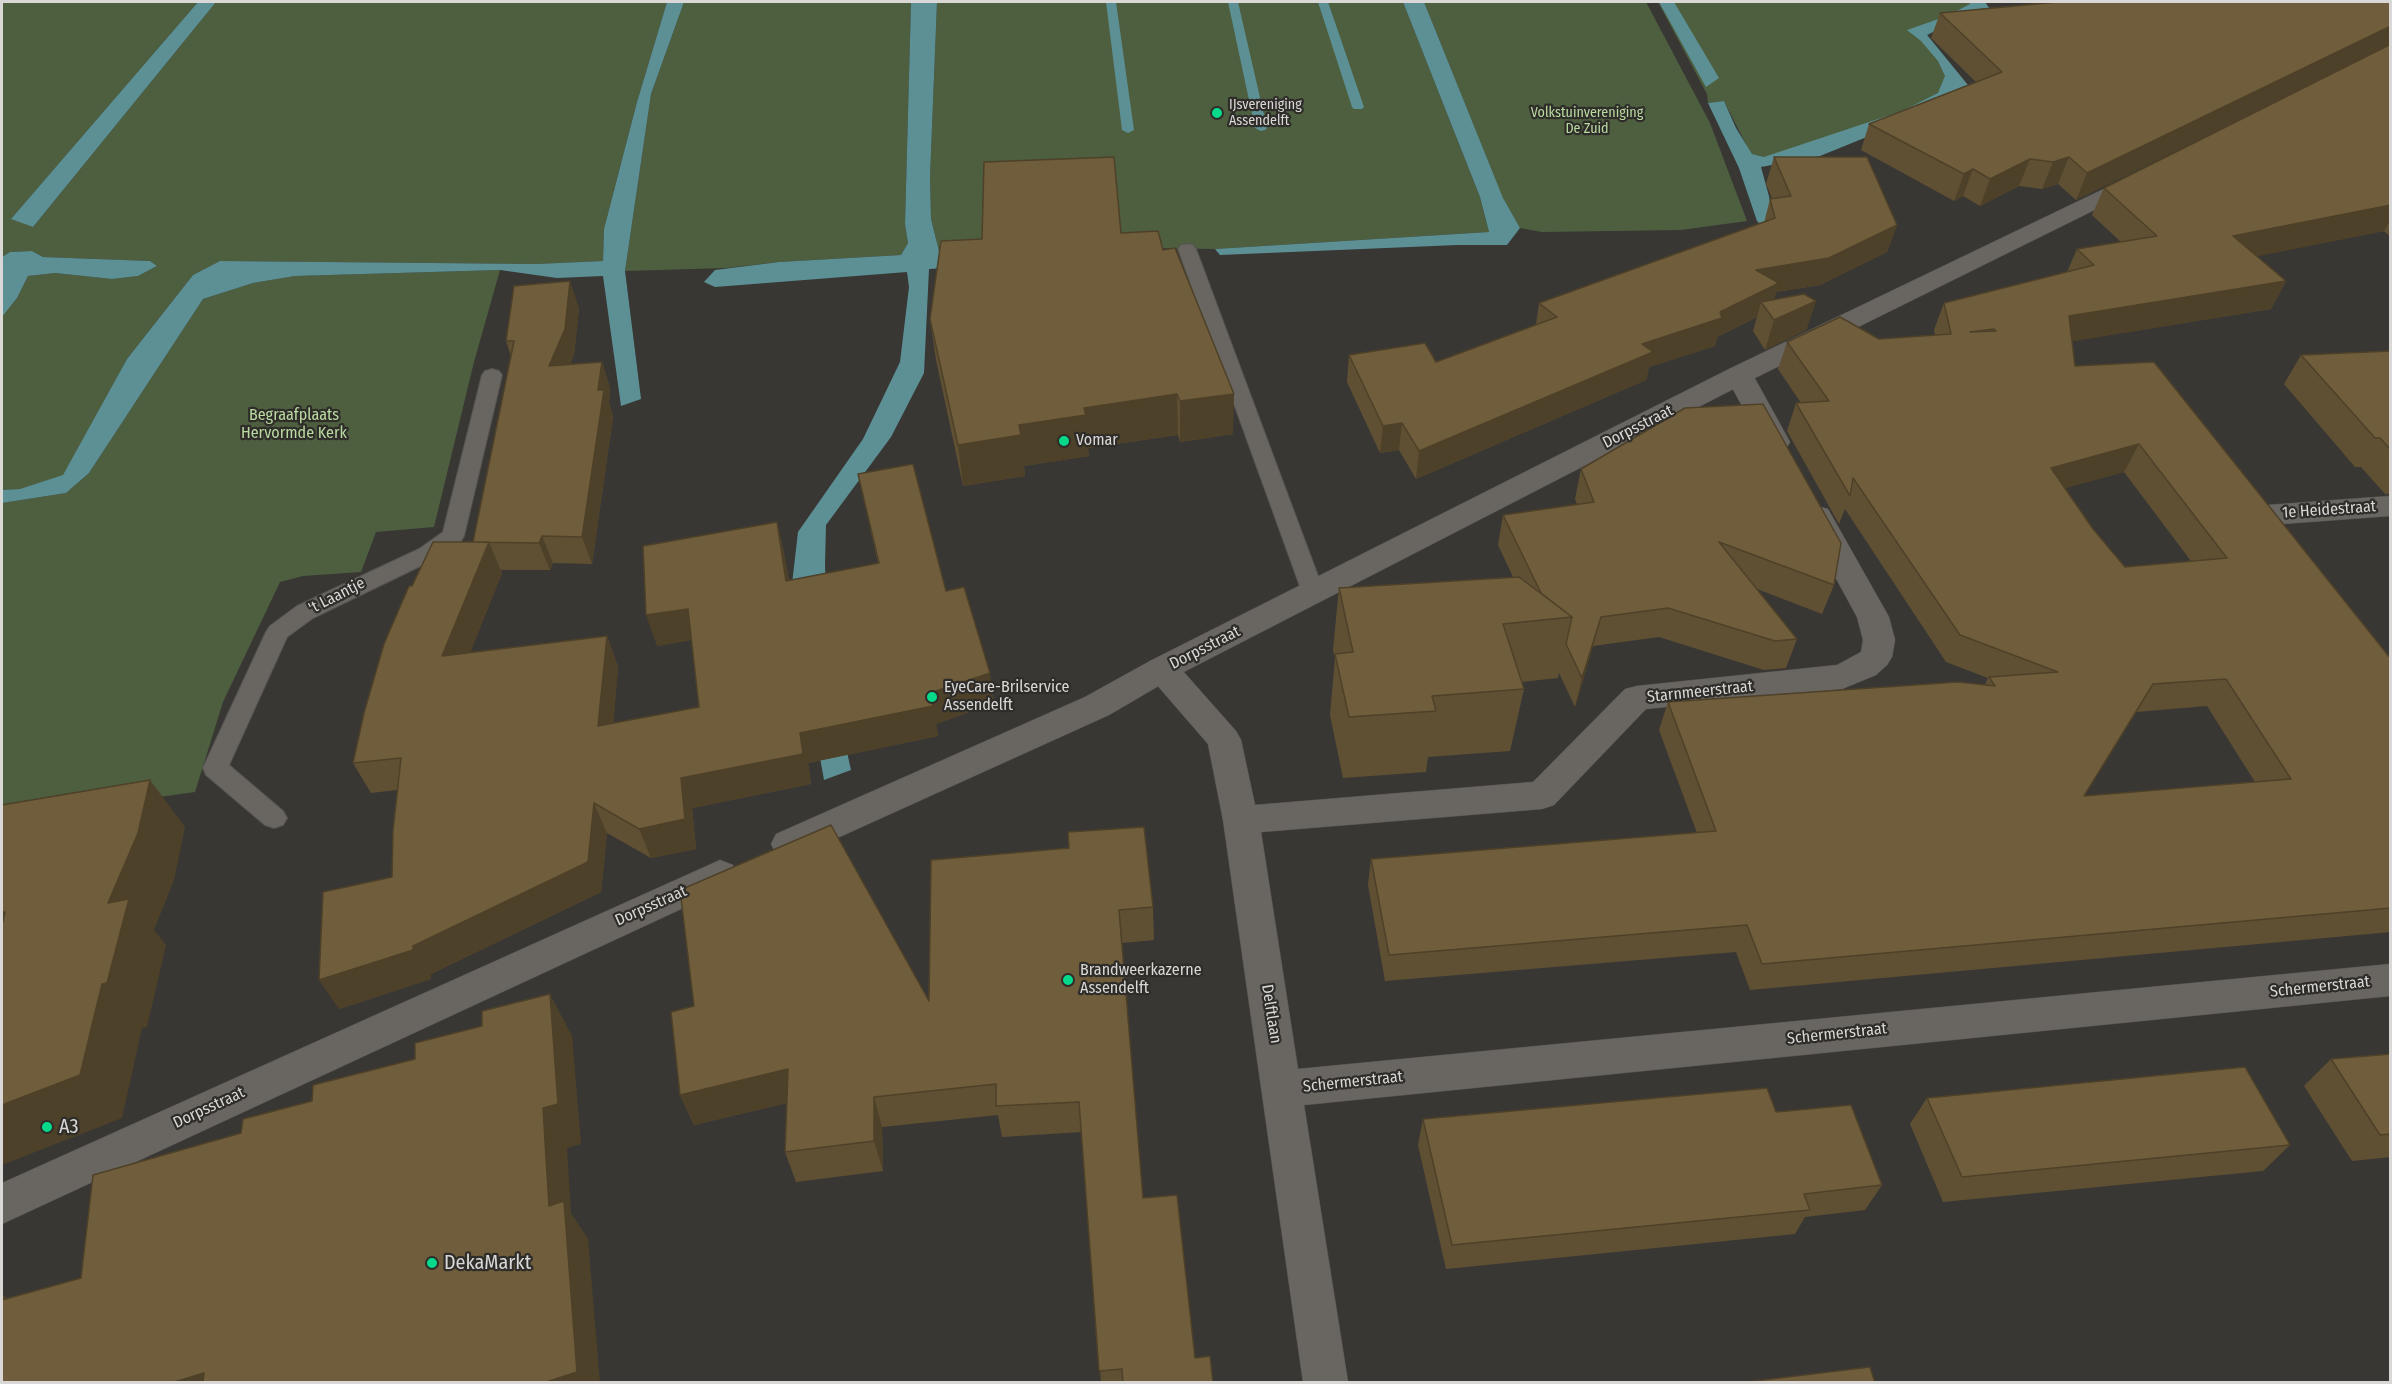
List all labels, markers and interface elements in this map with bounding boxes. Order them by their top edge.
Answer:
place label: IJsvereniging Assendelft [1229,97,1302,130]
park label: Volkstuinvereniging De Zuid [1531,105,1643,138]
marker: IJsvereniging Assendelft [1210,106,1224,120]
street label: Dorpsstraat [1600,401,1676,453]
park label: Begraafplaats Hervormde Kerk [241,406,347,444]
place label: Vomar [1076,431,1118,451]
marker: Vomar [1057,434,1071,448]
street label: 1e Heidestraat [2281,497,2377,523]
street label: 't Laantje [306,574,368,618]
street label: Dorpsstraat [1167,622,1243,674]
street label: Starnmeerstraat [1646,677,1754,707]
place label: EyeCare-Brilservice Assendelft [944,678,1069,716]
marker: EyeCare-Brilservice Assendelft [925,690,939,704]
street label: Dorpsstraat [612,882,690,930]
place label: Brandweerkazerne Assendelft [1080,961,1202,999]
street label: Schermerstraat [2269,972,2371,1002]
marker: Brandweerkazerne Assendelft [1061,973,1075,987]
street label: Delftlaan [1257,983,1285,1045]
street label: Schermerstraat [1786,1019,1888,1049]
street label: Schermerstraat [1302,1067,1404,1097]
street label: Dorpsstraat [170,1083,248,1133]
place label: A3 [59,1115,79,1139]
marker: A3 [40,1120,54,1134]
place label: DekaMarkt [444,1251,531,1275]
marker: DekaMarkt [425,1256,439,1270]

